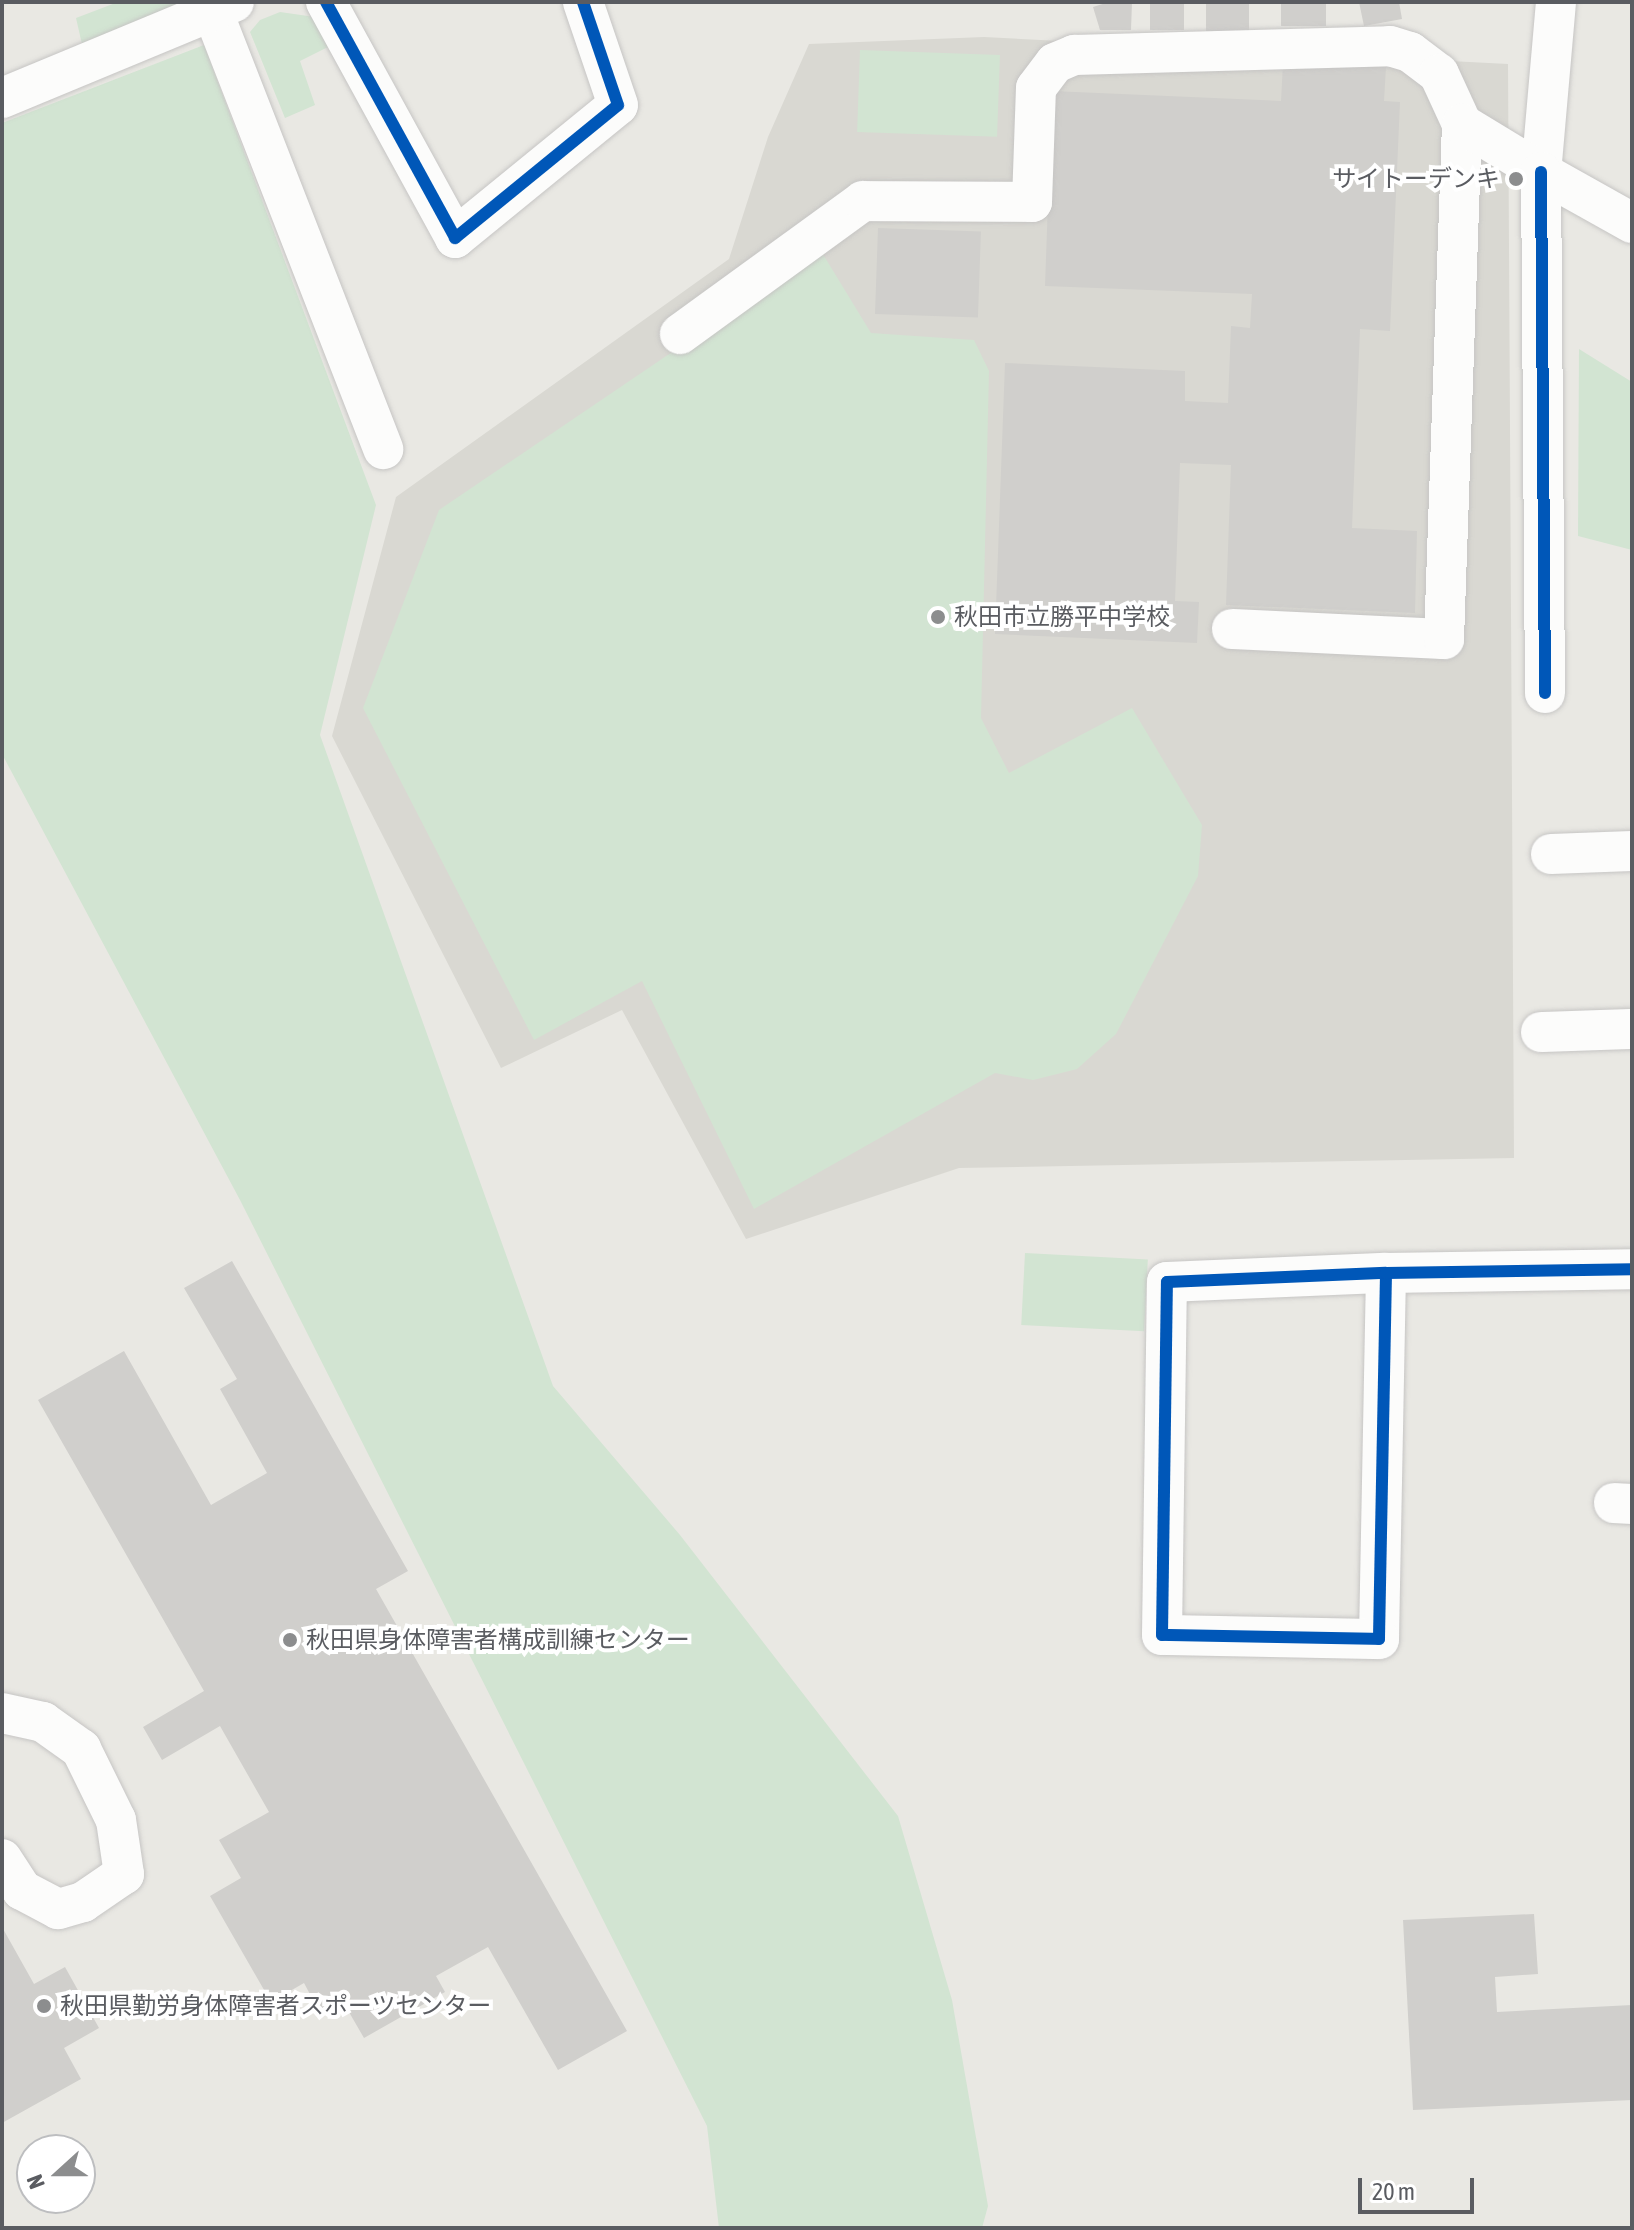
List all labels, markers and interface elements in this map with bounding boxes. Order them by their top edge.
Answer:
place label: サイトーデンキ [1332,165,1500,193]
marker: サイトーデンキ [1507,170,1525,188]
place label: 秋田市立勝平中学校 [954,603,1170,631]
marker: 秋田市立勝平中学校 [929,608,947,626]
place label: 秋田県身体障害者構成訓練センター [306,1626,690,1654]
marker: 秋田県身体障害者構成訓練センター [281,1631,299,1649]
place label: 秋田県勤労身体障害者スポーツセンター [60,1992,492,2020]
marker: 秋田県勤労身体障害者スポーツセンター [35,1997,53,2015]
north arrow [16,2134,96,2214]
scale bar [1362,2162,1478,2212]
text: N [21,2171,50,2193]
text: 20 m [1372,2178,1415,2205]

